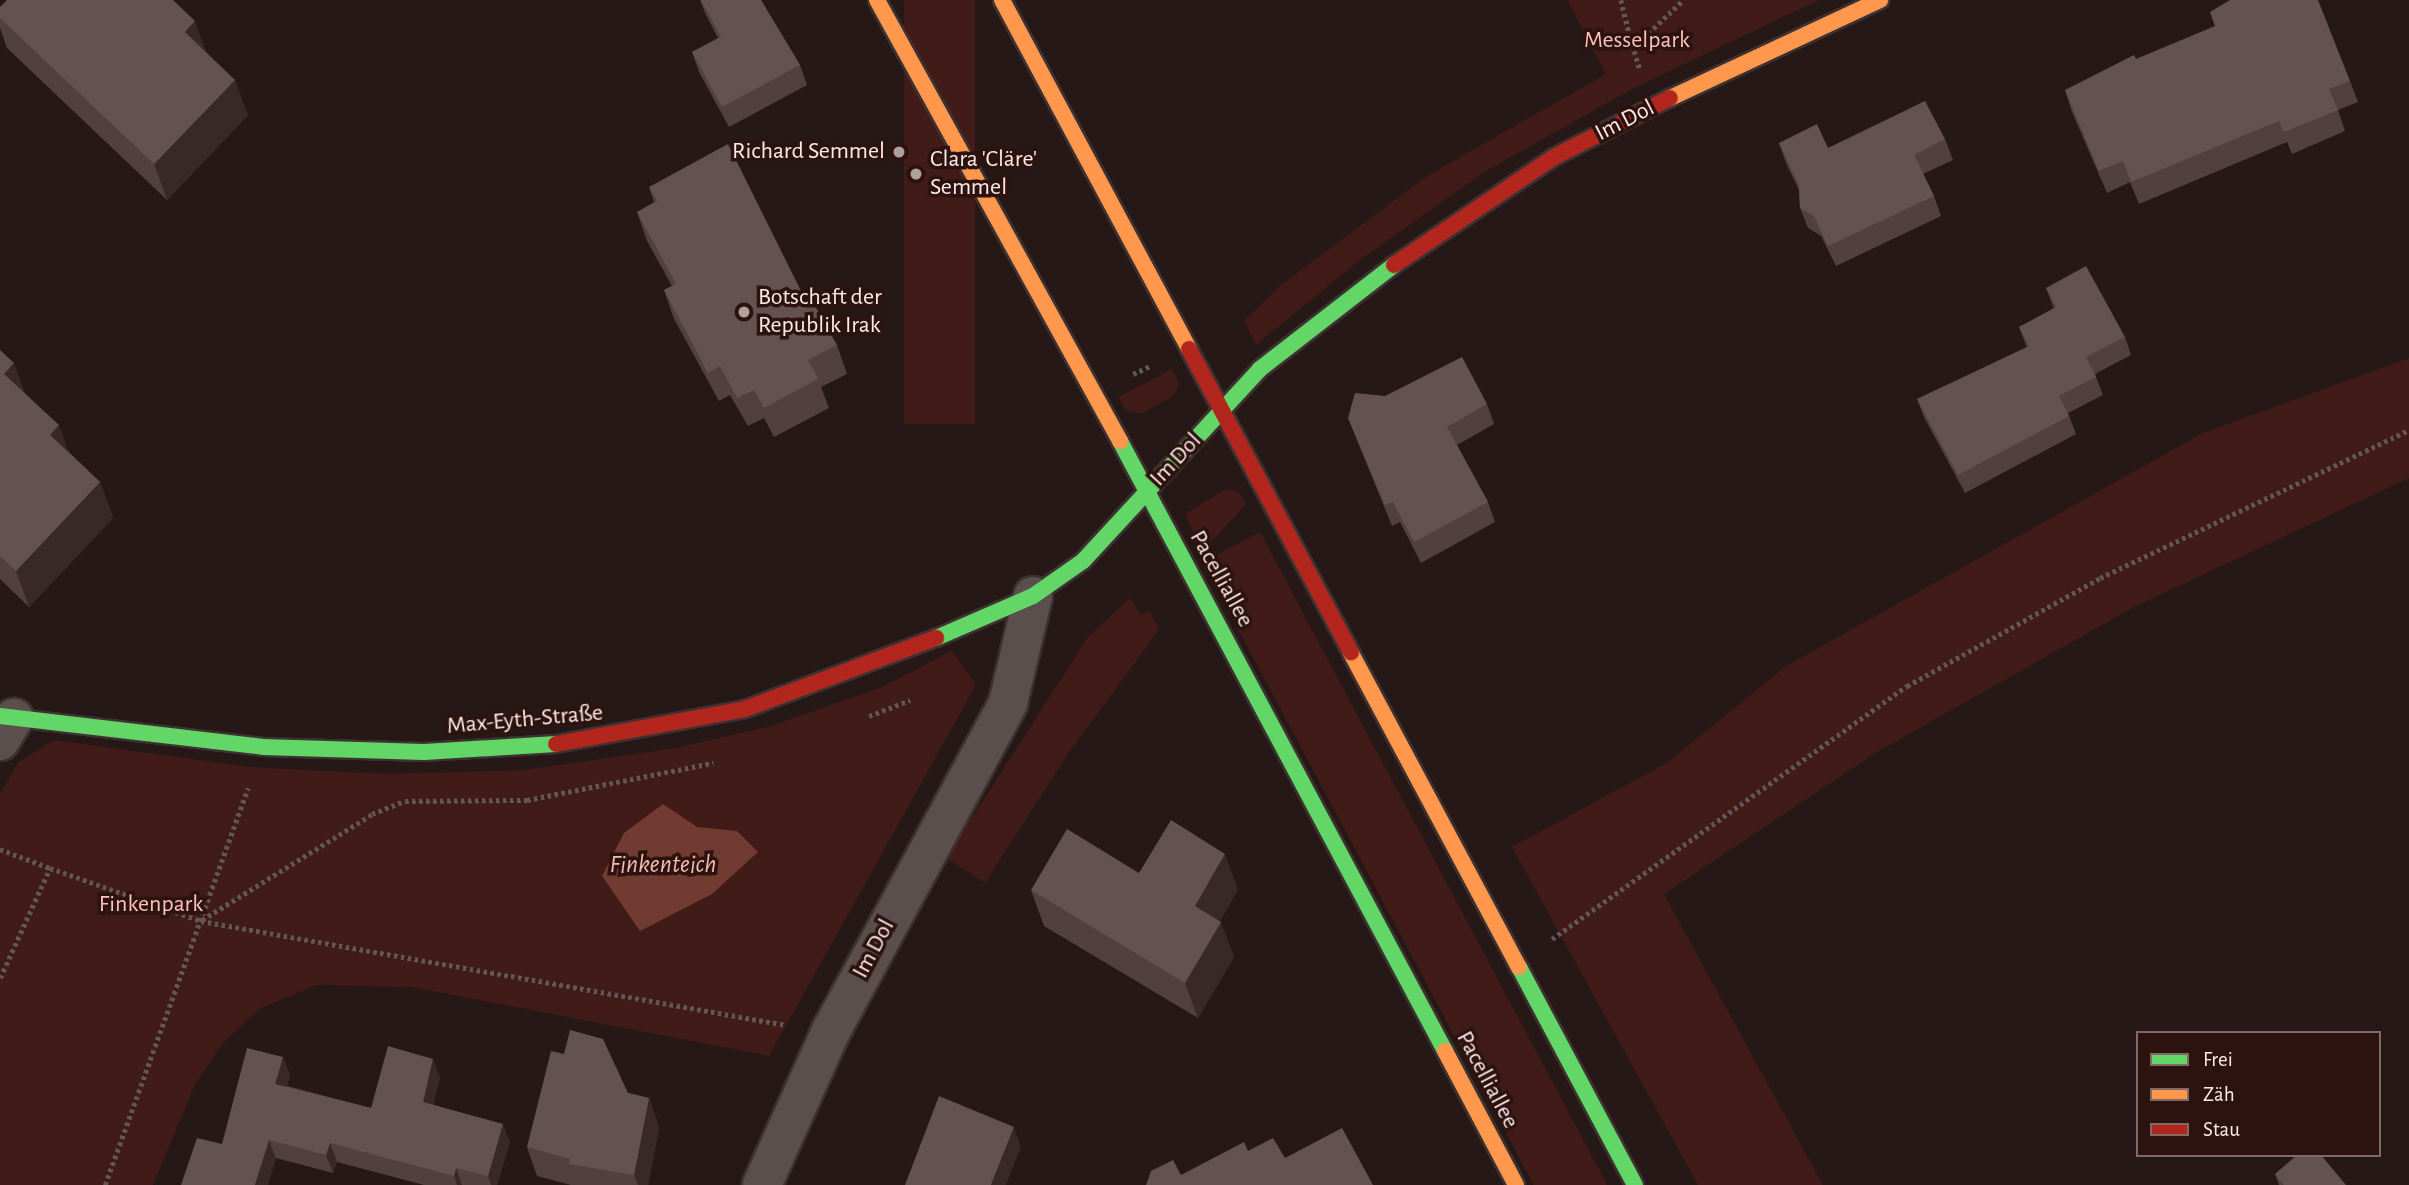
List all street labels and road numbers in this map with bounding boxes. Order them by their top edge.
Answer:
street label: Im Dol [1591,94,1659,148]
street label: Im Dol [1144,427,1208,493]
street label: Pacelliallee [1183,526,1259,632]
street label: Max-Eyth-Straße [446,699,604,741]
street label: Im Dol [847,915,901,983]
street label: Pacelliallee [1449,1026,1525,1134]

